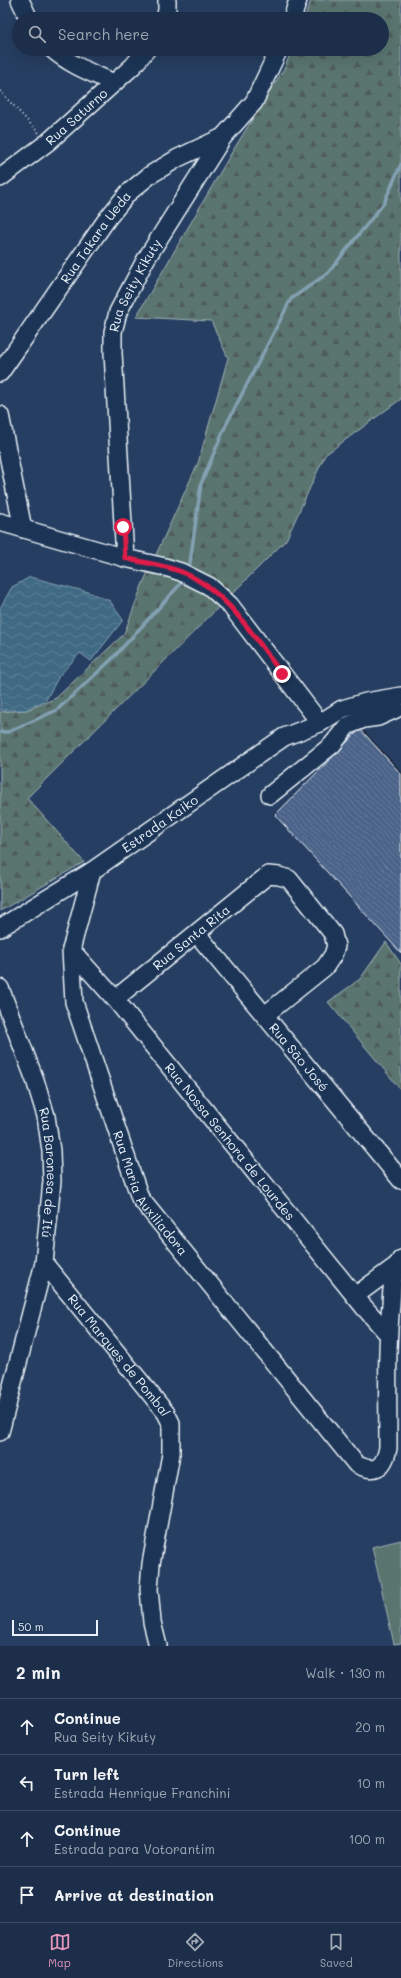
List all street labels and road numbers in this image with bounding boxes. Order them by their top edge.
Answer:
street label: Rua Saturno [41,84,111,148]
street label: Rua Takara Ueda [56,187,134,286]
street label: Rua Seity Kikuty [104,235,165,333]
street label: Estrada Kaiko [118,791,201,856]
street label: Rua Santa Rita [149,901,233,973]
street label: Rua São José [266,1019,333,1095]
street label: Rua Nossa Senhora de Lourdes [162,1059,299,1223]
street label: Rua Baronesa de Itú [36,1105,61,1239]
street label: Rua Maria Auxiliadora [110,1128,192,1258]
street label: Rua Marques de Pombal [65,1290,175,1418]

